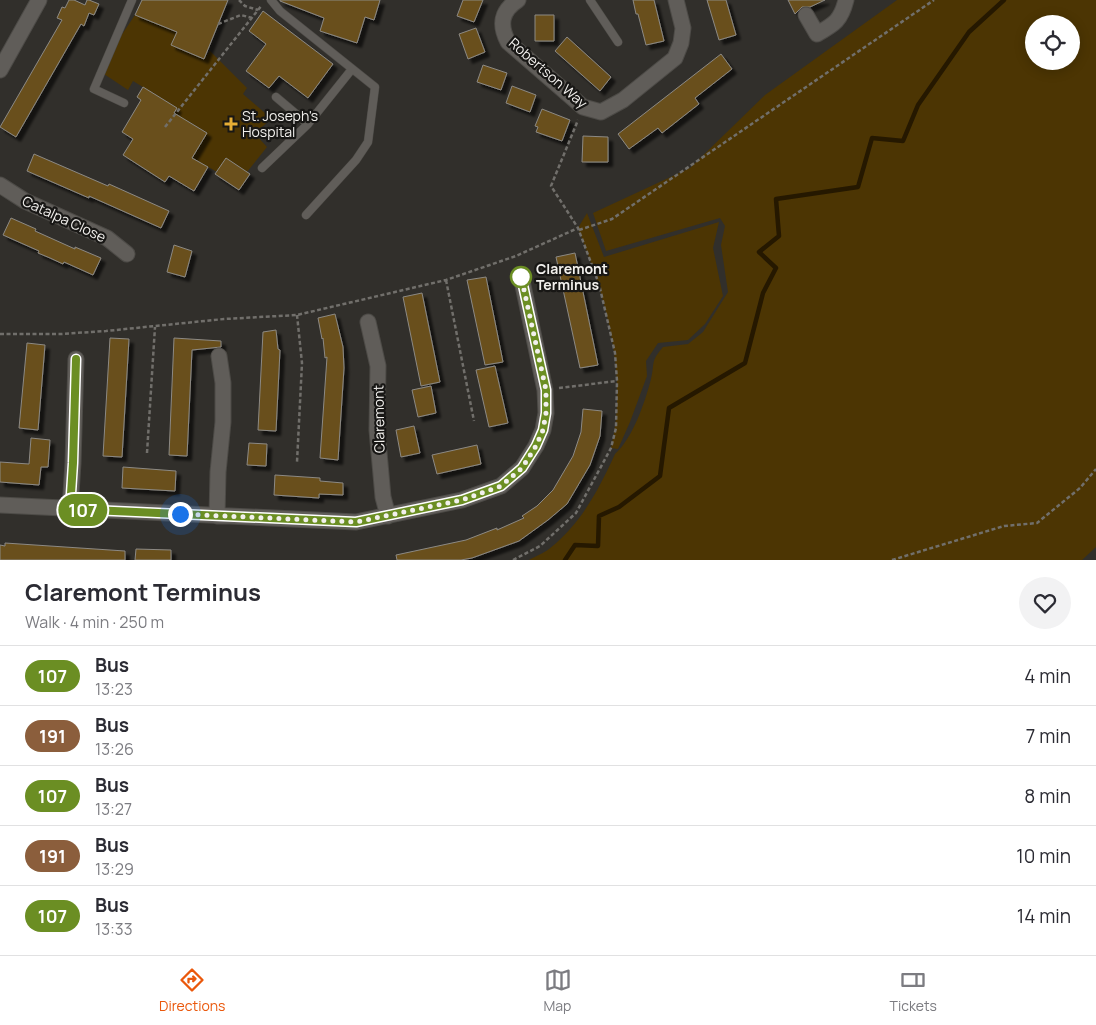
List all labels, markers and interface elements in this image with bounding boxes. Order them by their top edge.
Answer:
map controls [1025,15,1080,70]
button: locate [1025,15,1080,70]
street label: Robertson Way [505,33,592,112]
place label: St. Joseph's Hospital [242,106,318,141]
marker: St. Joseph's Hospital [224,117,238,131]
street label: Catalpa Close [19,191,109,246]
place label: Claremont Terminus [536,259,608,294]
marker: Claremont Terminus [510,266,532,288]
street label: Claremont [368,384,389,453]
line badge: 107 [54,494,112,526]
text: 107 [68,498,98,522]
your location [168,502,193,527]
text: Claremont Terminus [25,575,261,608]
button: heart [1019,577,1071,629]
text: Walk · 4 min · 250 m [25,611,164,633]
text: Bus [95,652,129,678]
text: 4 min [1024,663,1071,689]
text: 107 [38,664,67,688]
text: 13:23 [95,678,133,700]
text: Bus [95,712,129,738]
text: 7 min [1026,723,1071,749]
text: 191 [39,724,66,748]
text: 13:26 [95,738,134,760]
text: Bus [95,772,129,798]
text: 8 min [1024,783,1071,809]
text: 107 [38,784,67,808]
text: 13:27 [95,798,132,820]
text: Bus [95,832,129,858]
text: 10 min [1016,843,1071,869]
text: 191 [39,844,66,868]
text: 13:29 [95,858,134,880]
text: Bus [95,892,129,918]
text: 14 min [1017,903,1071,929]
text: 107 [38,904,67,928]
text: 13:33 [95,918,133,940]
tab: Directions [159,966,225,1015]
tab: Map [544,966,572,1015]
tab: Tickets [890,966,937,1015]

